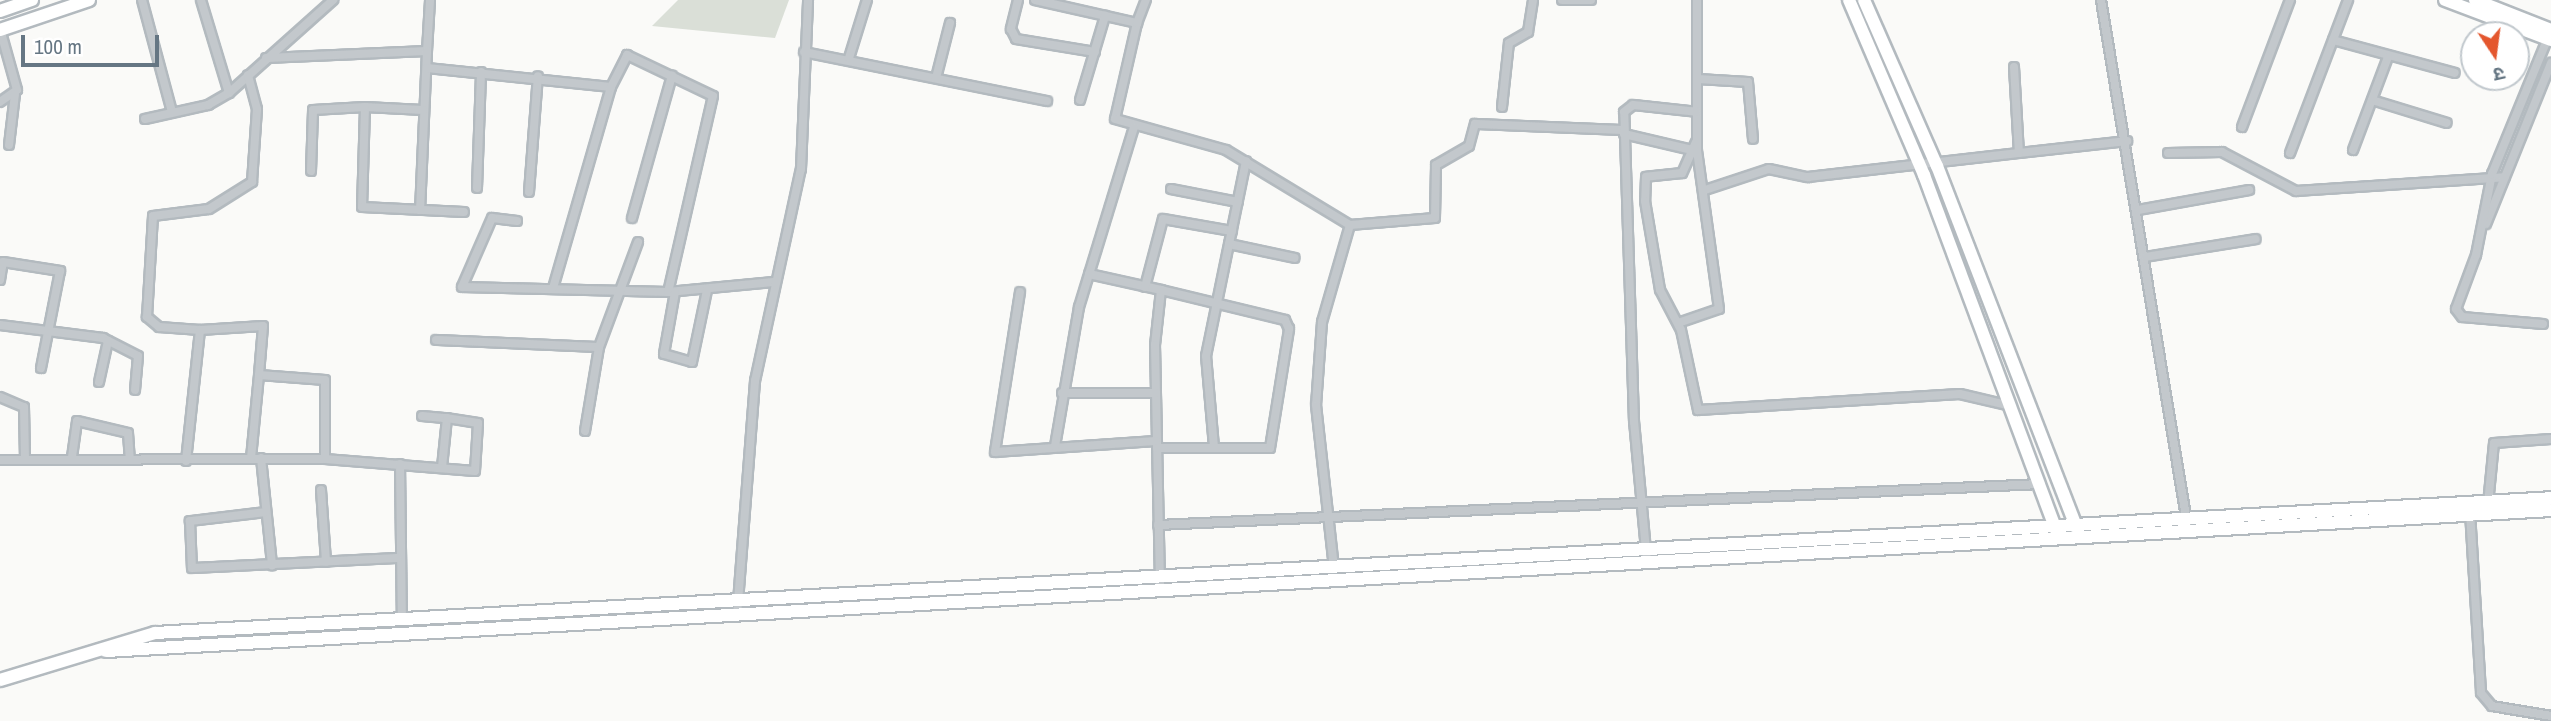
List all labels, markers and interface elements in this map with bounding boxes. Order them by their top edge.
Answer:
scale bar [24,21,163,65]
north arrow [2460,21,2530,91]
text: 100 m [34,32,82,61]
text: उ [2491,61,2508,88]

